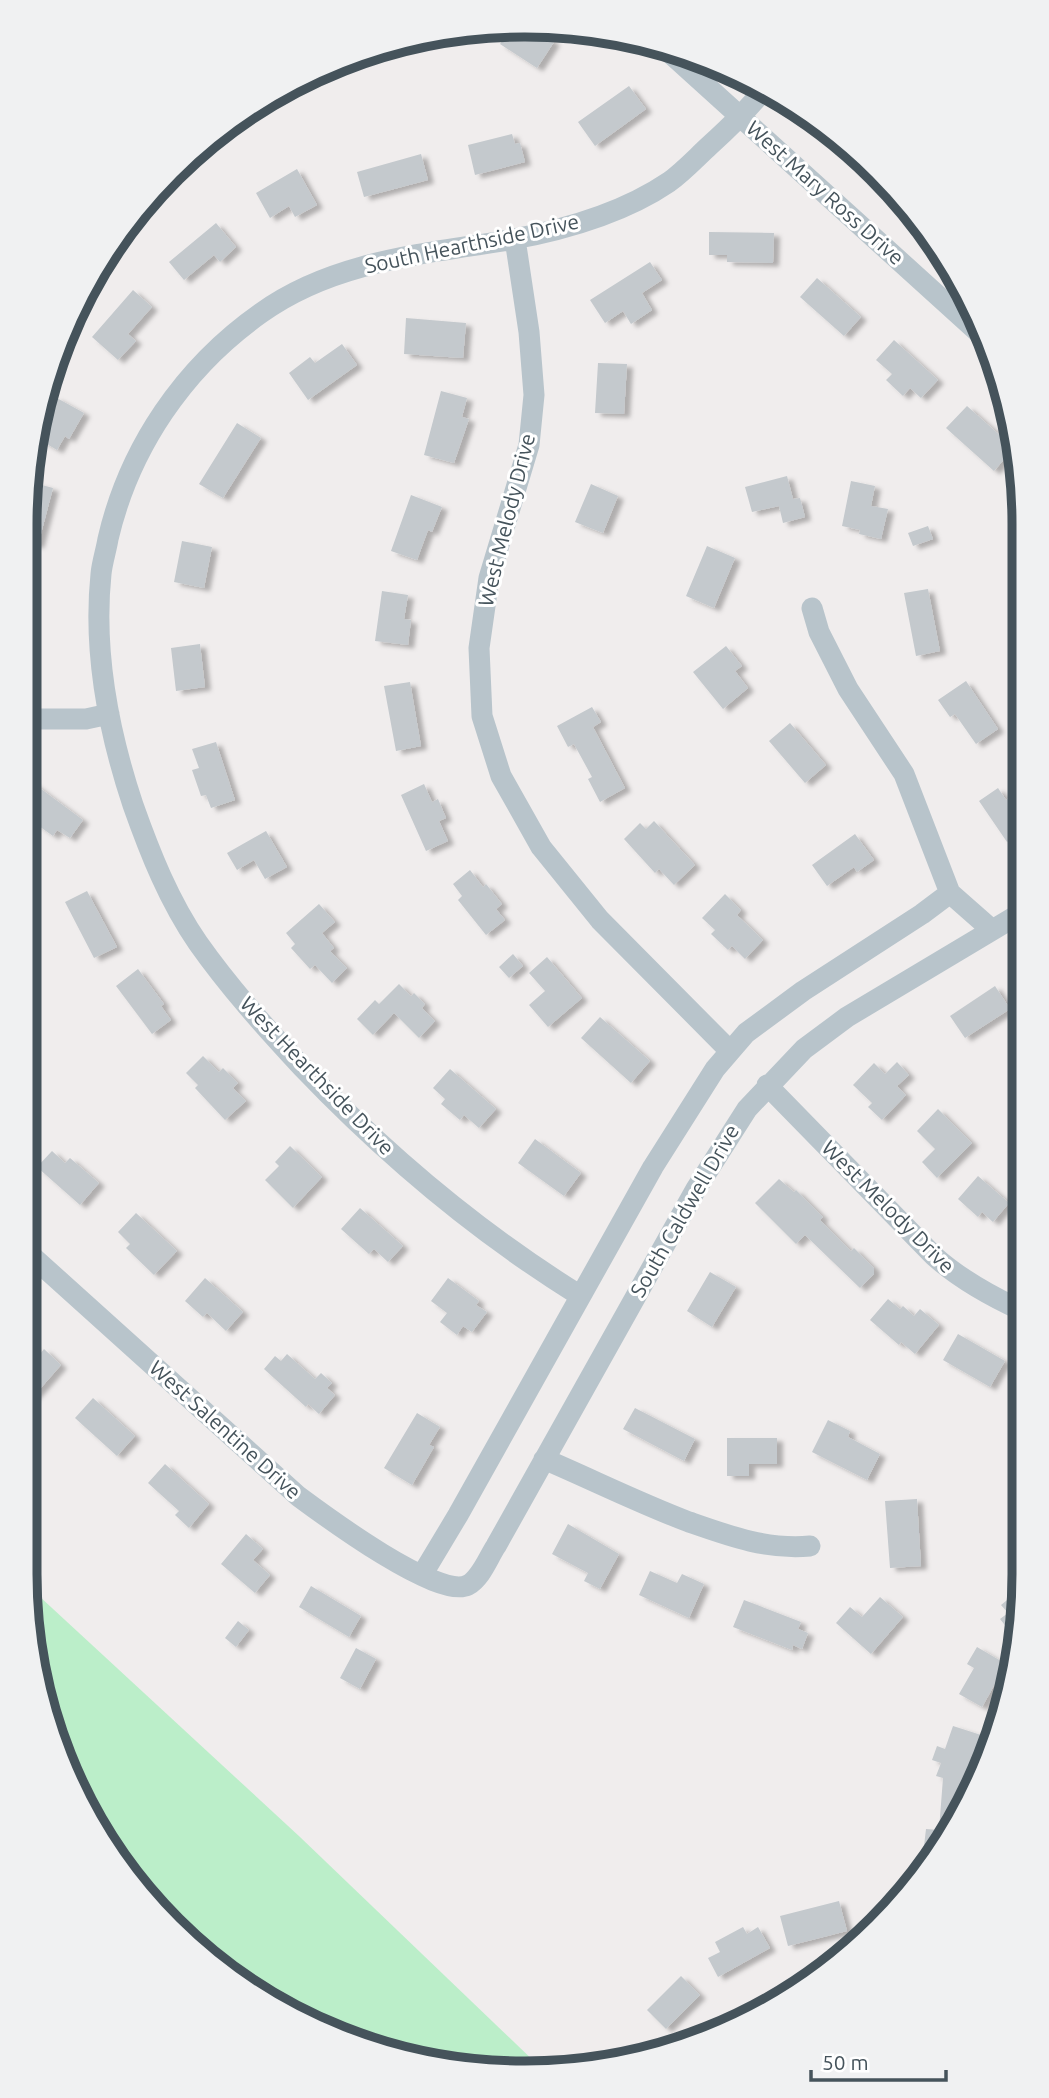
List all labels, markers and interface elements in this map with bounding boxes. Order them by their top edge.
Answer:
street label: West Mary Ross Drive [742,115,909,269]
street label: South Hearthside Drive [363,209,581,277]
street label: West Melody Drive [473,431,539,609]
street label: West Hearthside Drive [236,991,400,1159]
street label: South Caldwell Drive [625,1120,743,1301]
street label: West Melody Drive [818,1135,960,1277]
street label: West Salentine Drive [145,1355,306,1503]
scale bar [811,2038,946,2082]
text: 50 m [822,2050,869,2074]

